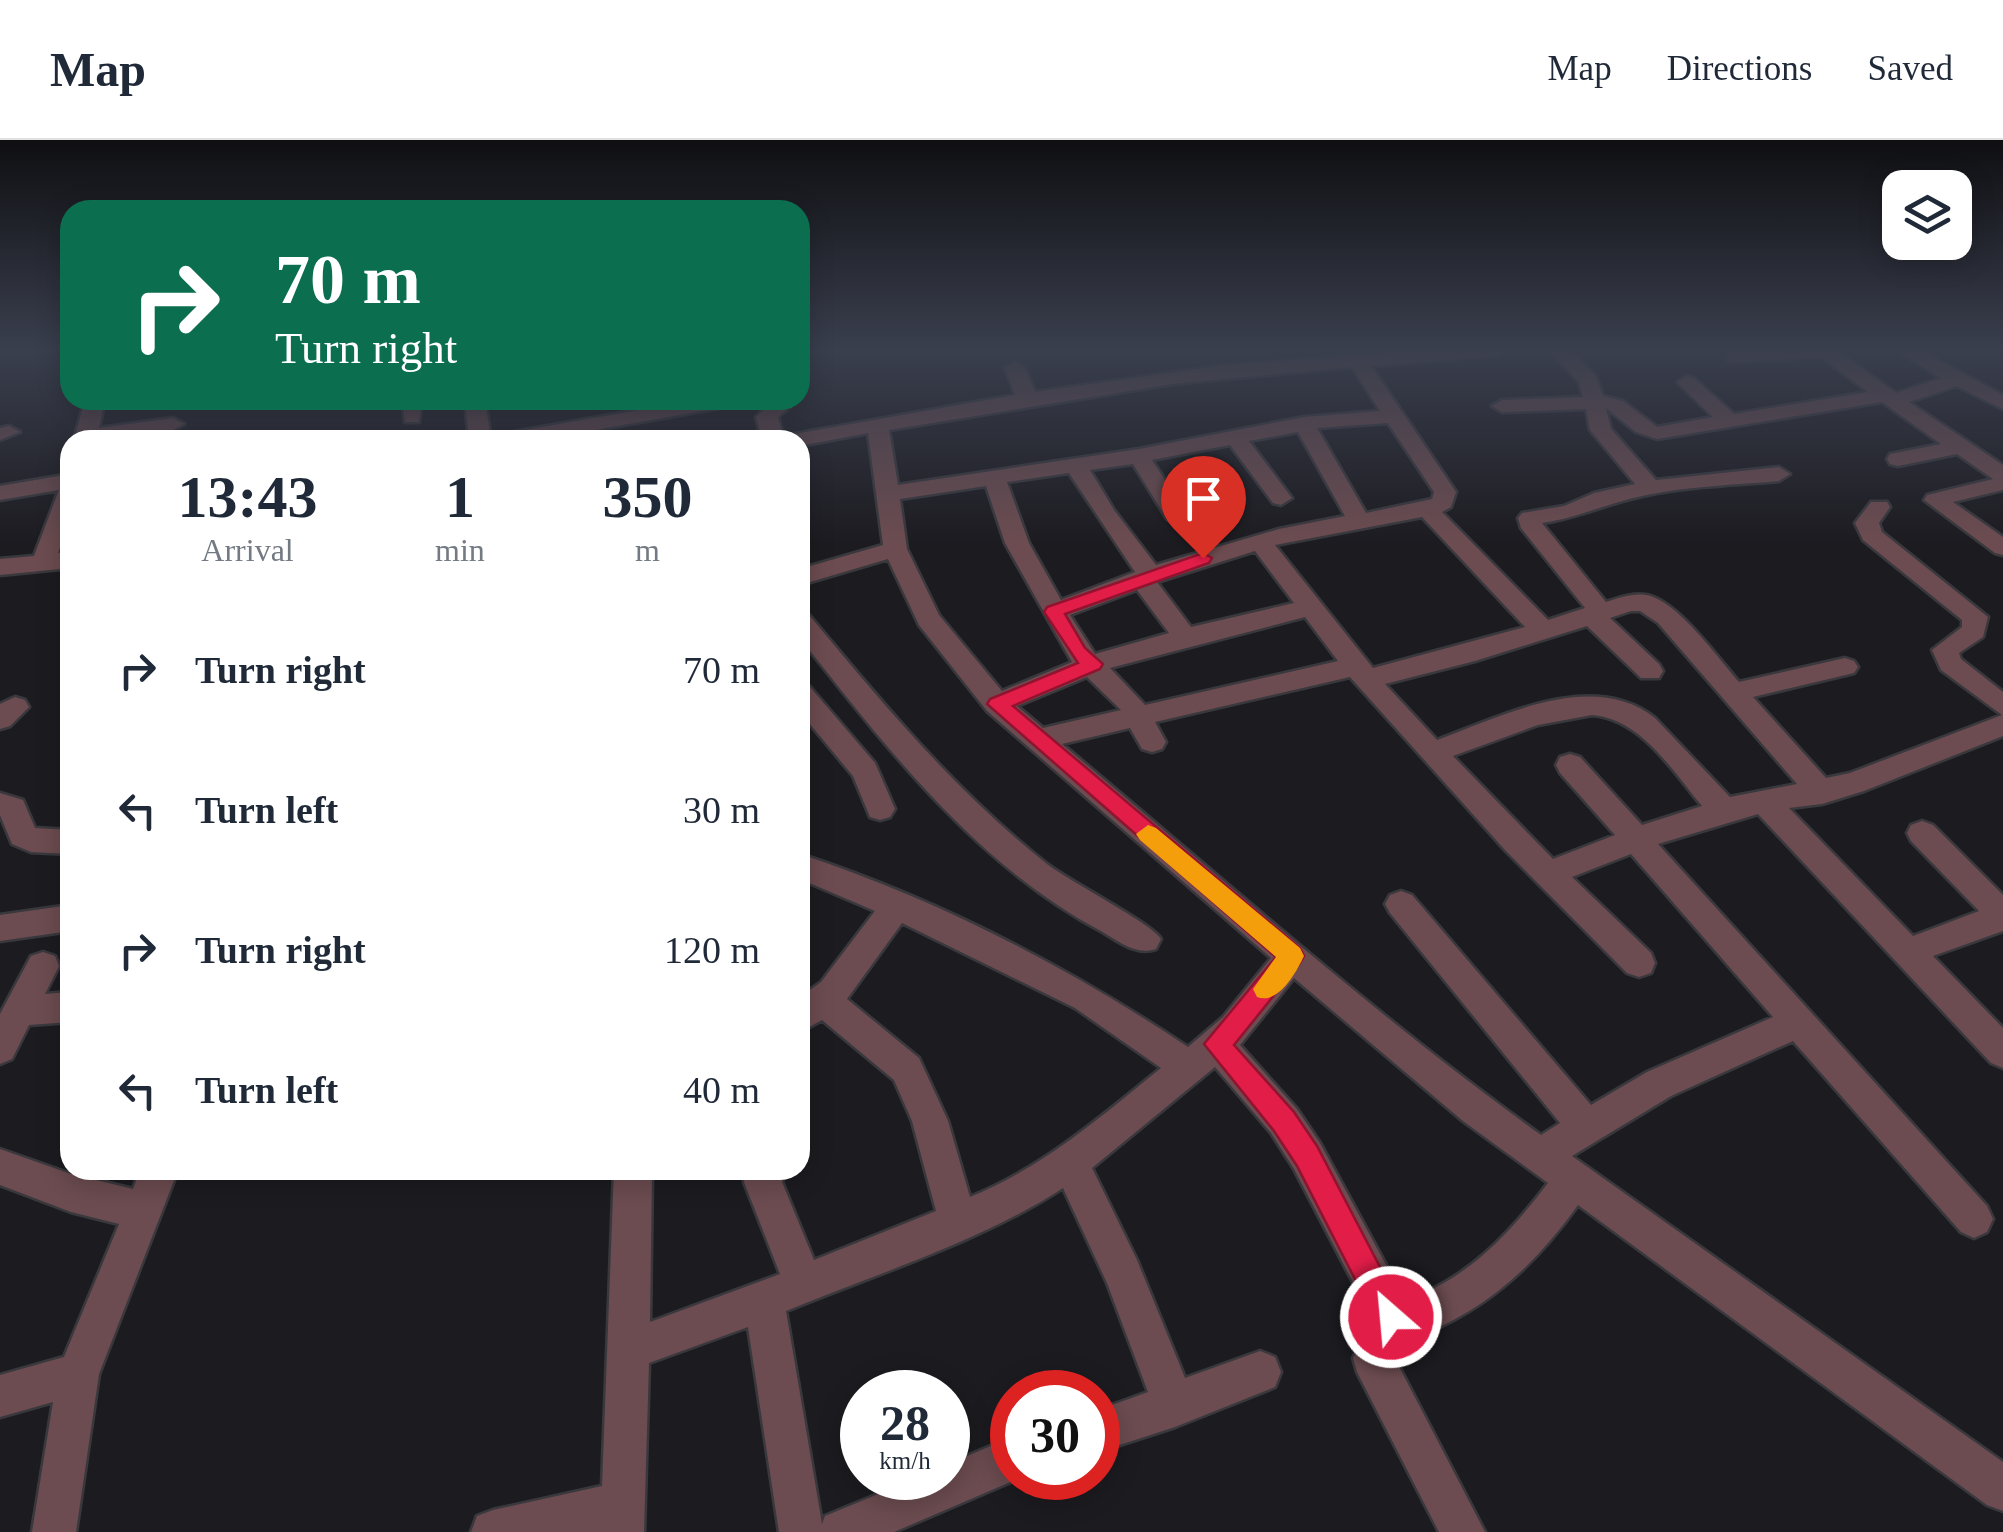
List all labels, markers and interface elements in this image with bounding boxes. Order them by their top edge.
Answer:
text: Map [50,43,146,96]
text: Map [1548,49,1612,88]
text: Directions [1667,49,1812,88]
text: Saved [1867,49,1953,88]
map controls [1882,170,1972,260]
button: layers [1882,170,1972,260]
icon: right [110,240,240,370]
text: 70 m [275,241,421,318]
text: Turn right [275,323,457,373]
pin [1161,456,1246,559]
text: 13:43 [178,464,318,530]
text: 1 [445,464,475,530]
text: 350 [602,464,692,530]
icon: arrive [1176,471,1231,526]
text: Arrival [201,532,294,568]
text: min [435,532,485,568]
text: m [635,532,660,568]
icon: right [110,643,165,698]
text: Turn right [195,649,366,691]
text: 70 m [683,649,760,691]
icon: left [110,783,165,838]
text: Turn left [195,789,338,831]
text: 30 m [683,789,760,831]
icon: right [110,923,165,978]
text: Turn right [195,929,366,971]
text: 120 m [664,929,760,971]
icon: left [110,1063,165,1118]
text: Turn left [195,1069,338,1111]
text: 40 m [683,1069,760,1111]
position arrow [1339,1265,1443,1369]
speed limit sign: 30 [990,1370,1120,1500]
text: 28 [880,1395,930,1451]
text: km/h [879,1447,931,1474]

